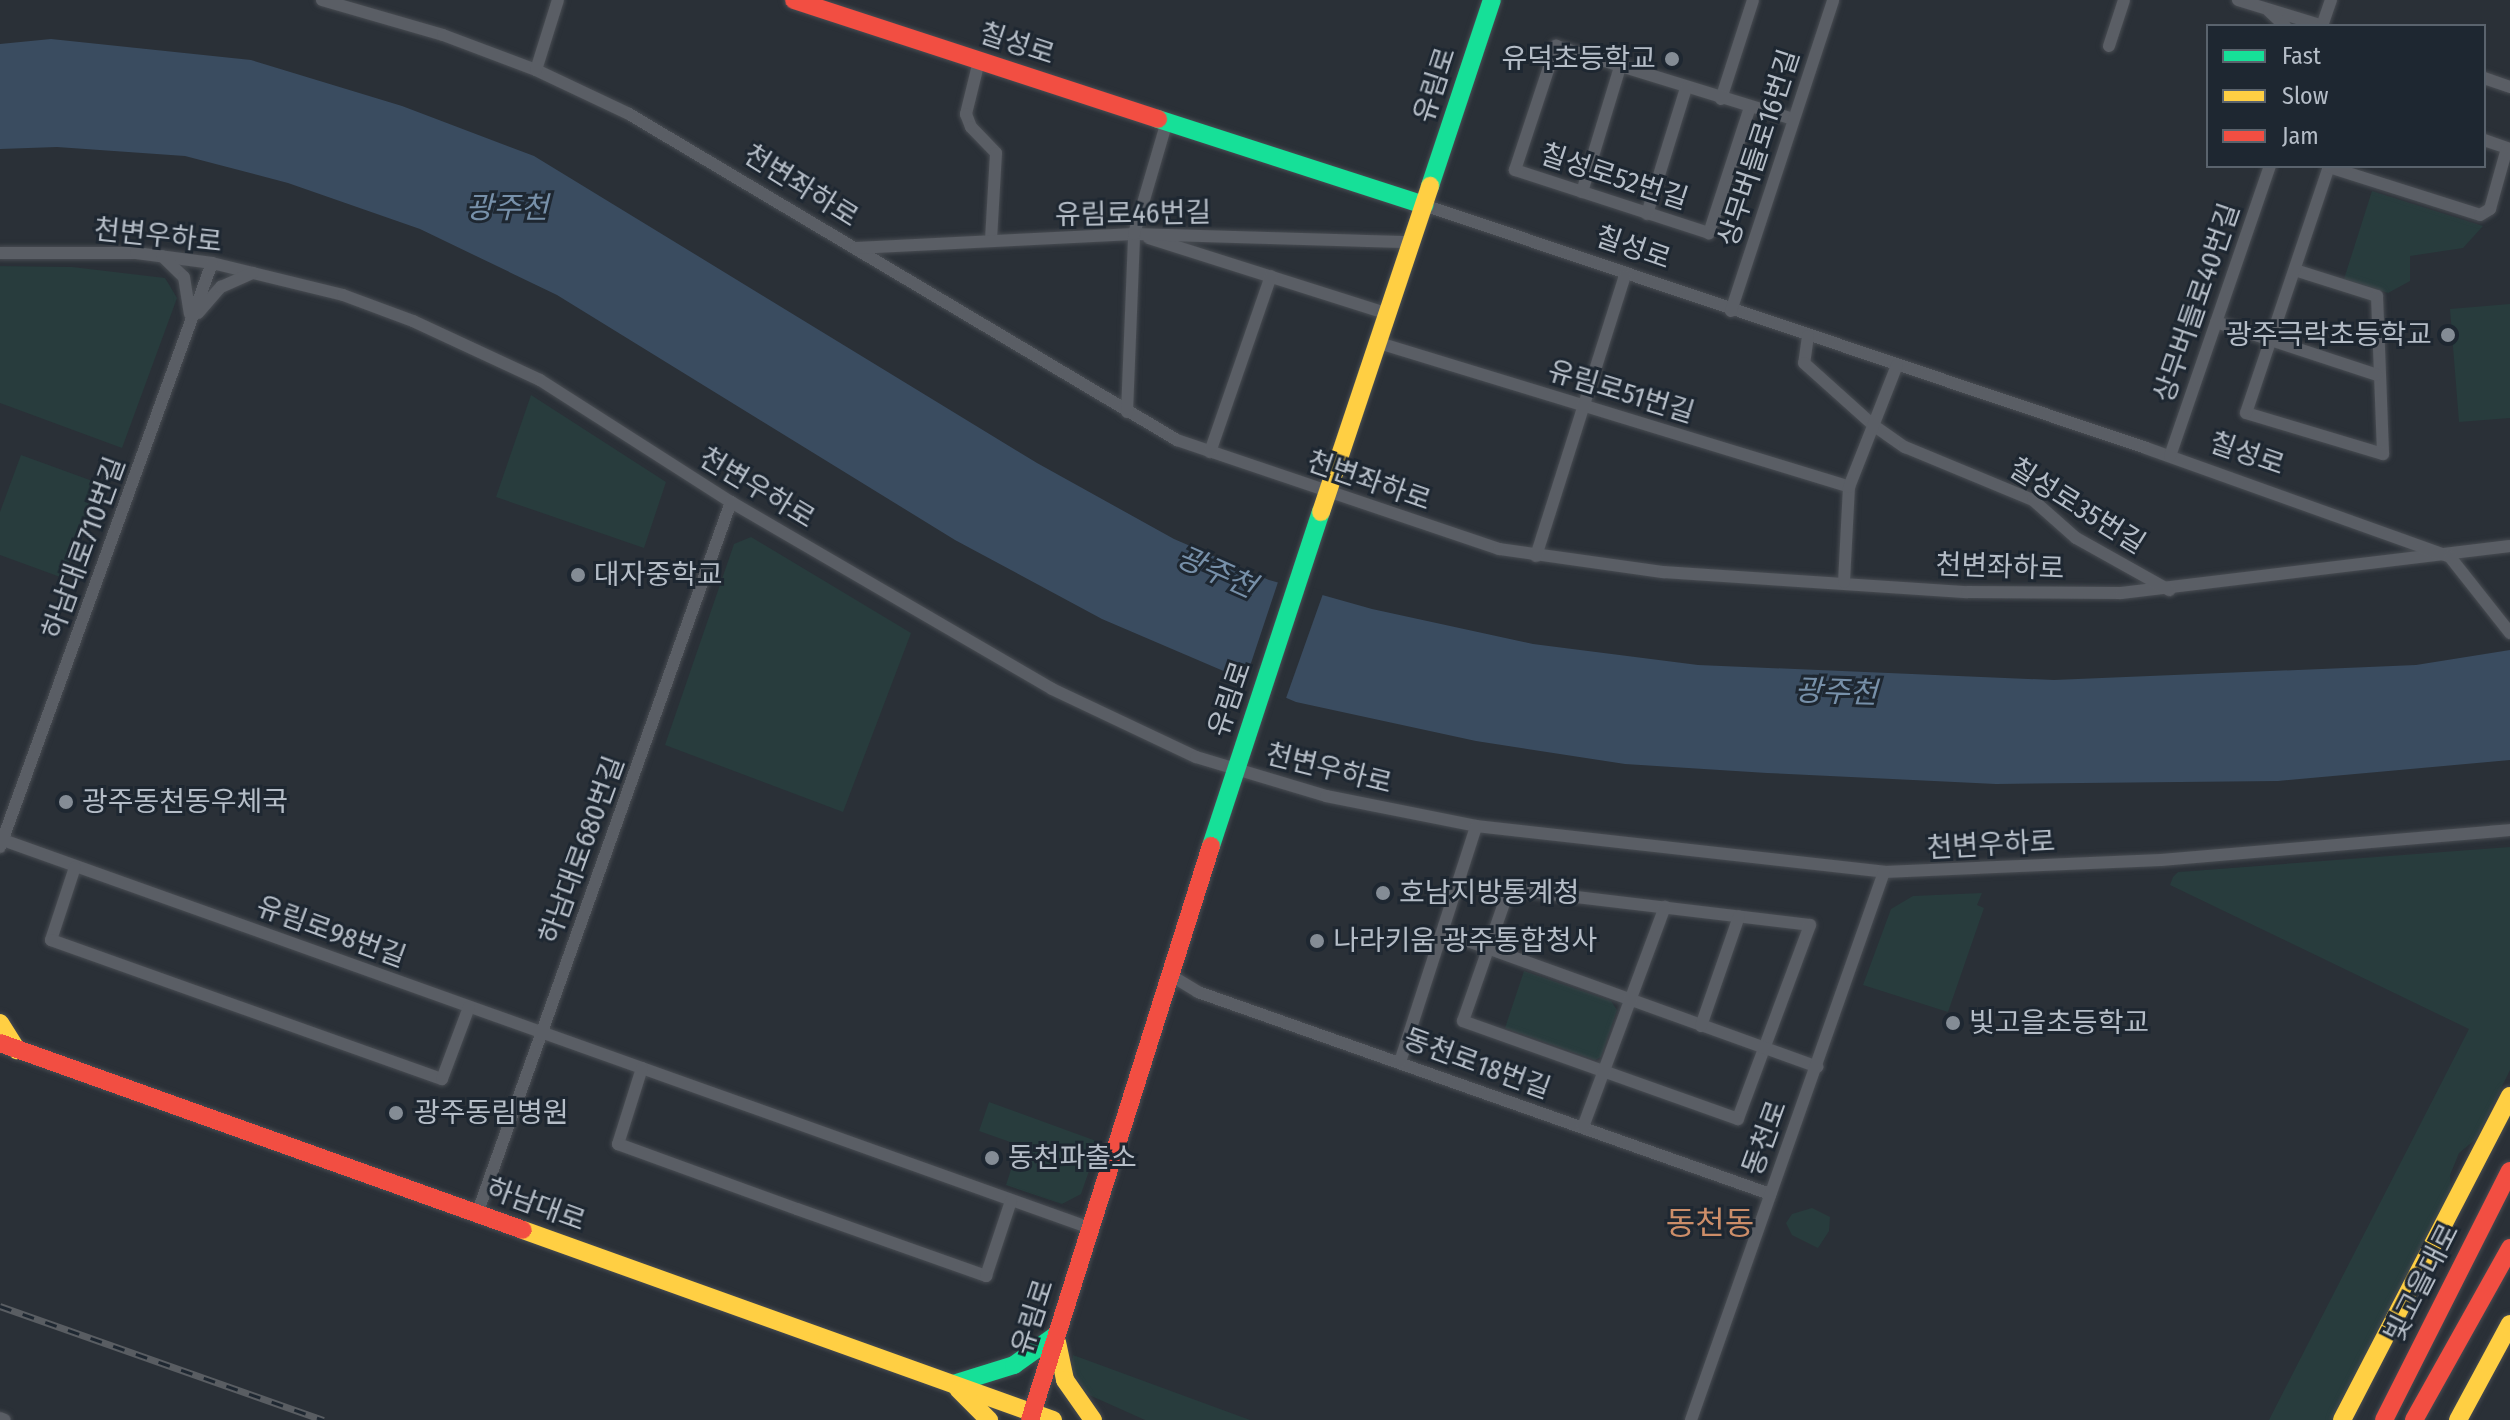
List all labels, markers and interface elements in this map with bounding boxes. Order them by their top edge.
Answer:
street label: 칠성로 [975,16,1059,72]
legend [2206,24,2486,168]
place label: 유덕초등학교 [1501,42,1656,76]
text: Fast [2282,42,2321,70]
street label: 유림로 [1407,43,1463,127]
street label: 상무버들로16번길 [1711,45,1807,251]
marker: 유덕초등학교 [1663,50,1681,68]
text: Slow [2282,82,2328,110]
text: Jam [2282,122,2319,150]
street label: 칠성로52번길 [1536,137,1692,217]
street label: 천변좌하로 [737,138,865,234]
water label: 광주천 [466,190,548,226]
street label: 유림로46번길 [1055,196,1211,232]
street label: 상무버들로40번길 [2147,199,2247,407]
street label: 천변우하로 [92,213,224,259]
street label: 칠성로 [1591,220,1675,276]
place label: 광주극락초등학교 [2226,318,2432,352]
marker: 광주극락초등학교 [2439,326,2457,344]
street label: 유림로51번길 [1544,354,1698,430]
street label: 칠성로 [2205,426,2289,482]
street label: 천변우하로 [693,440,821,536]
street label: 천변좌하로 [1303,444,1435,518]
street label: 칠성로35번길 [2003,451,2151,561]
street label: 하남대로710번길 [36,452,132,644]
water label: 광주천 [1171,539,1261,605]
street label: 천변좌하로 [1935,548,2065,586]
place label: 대자중학교 [594,558,723,592]
marker: 대자중학교 [569,566,587,584]
street label: 유림로 [1202,657,1258,741]
water label: 광주천 [1794,673,1878,711]
street label: 천변우하로 [1262,737,1396,801]
street label: 하남대로680번길 [533,752,631,948]
place label: 광주동천동우체국 [82,785,288,819]
marker: 광주동천동우체국 [57,793,75,811]
street label: 천변우하로 [1926,825,2056,865]
place label: 호남지방통계청 [1399,876,1579,910]
marker: 호남지방통계청 [1374,884,1392,902]
street label: 유림로98번길 [252,889,410,975]
place label: 나라키움 광주통합청사 [1333,924,1597,958]
marker: 나라키움 광주통합청사 [1308,932,1326,950]
place label: 빛고을초등학교 [1969,1006,2149,1040]
marker: 빛고을초등학교 [1944,1014,1962,1032]
street label: 동천로18번길 [1399,1022,1555,1106]
place label: 광주동림병원 [414,1096,569,1130]
street label: 동천로 [1736,1096,1794,1180]
marker: 광주동림병원 [385,1102,407,1124]
place label: 동천파출소 [1008,1141,1137,1175]
marker: 동천파출소 [983,1149,1001,1167]
street label: 하남대로 [482,1172,590,1238]
district label: 동천동 [1666,1204,1754,1242]
street label: 빛고을대로 [2378,1218,2466,1348]
street label: 유림로 [1005,1275,1061,1359]

